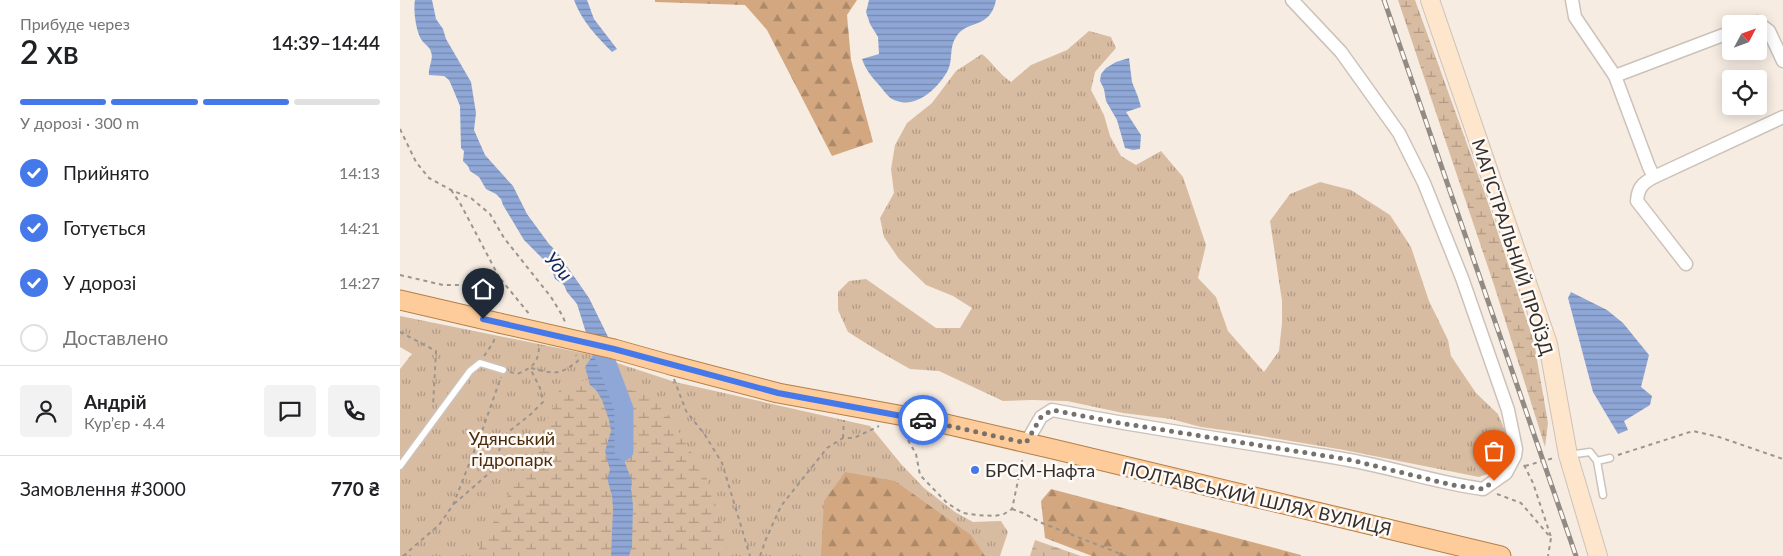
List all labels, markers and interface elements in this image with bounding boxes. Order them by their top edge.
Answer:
text: Прибуде через [20,14,130,33]
north arrow [1722,15,1768,60]
map controls [1722,15,1767,115]
text: 14:39–14:44 [271,31,380,54]
text: 2 хв [20,32,79,71]
button: locate [1722,70,1767,115]
text: У дорозі · 300 m [20,113,139,132]
street label: МАГІСТРАЛЬНИЙ ПРОЇЗД [1468,136,1558,358]
icon: check [20,159,48,187]
text: Прийнято [63,161,149,184]
text: 14:13 [339,163,380,182]
icon: check [20,214,48,242]
text: Готується [63,216,146,239]
text: 14:21 [339,218,380,237]
water label: Уди [540,247,578,285]
pin [462,268,504,319]
icon: check [20,269,48,297]
text: У дорозі [63,271,136,294]
text: 14:27 [339,273,380,292]
icon: home [469,275,497,303]
text: Доставлено [63,326,168,349]
button: person [20,385,72,437]
button: chat [264,385,316,437]
button: phone [328,385,380,437]
text: Андрій [84,390,147,413]
courier [898,395,948,445]
icon: car [909,406,937,434]
text: Кур’єр · 4.4 [84,413,165,432]
park label: Удянський гідропарк [469,427,555,470]
pin [1473,430,1515,481]
icon: bag [1480,437,1508,465]
street label: ПОЛТАВСЬКИЙ ШЛЯХ ВУЛИЦЯ [1120,456,1394,540]
place label: БРСМ-Нафта [985,459,1095,481]
marker: БРСМ-Нафта [969,464,981,476]
text: Замовлення #3000 [20,477,186,500]
text: 770 ₴ [331,477,380,500]

